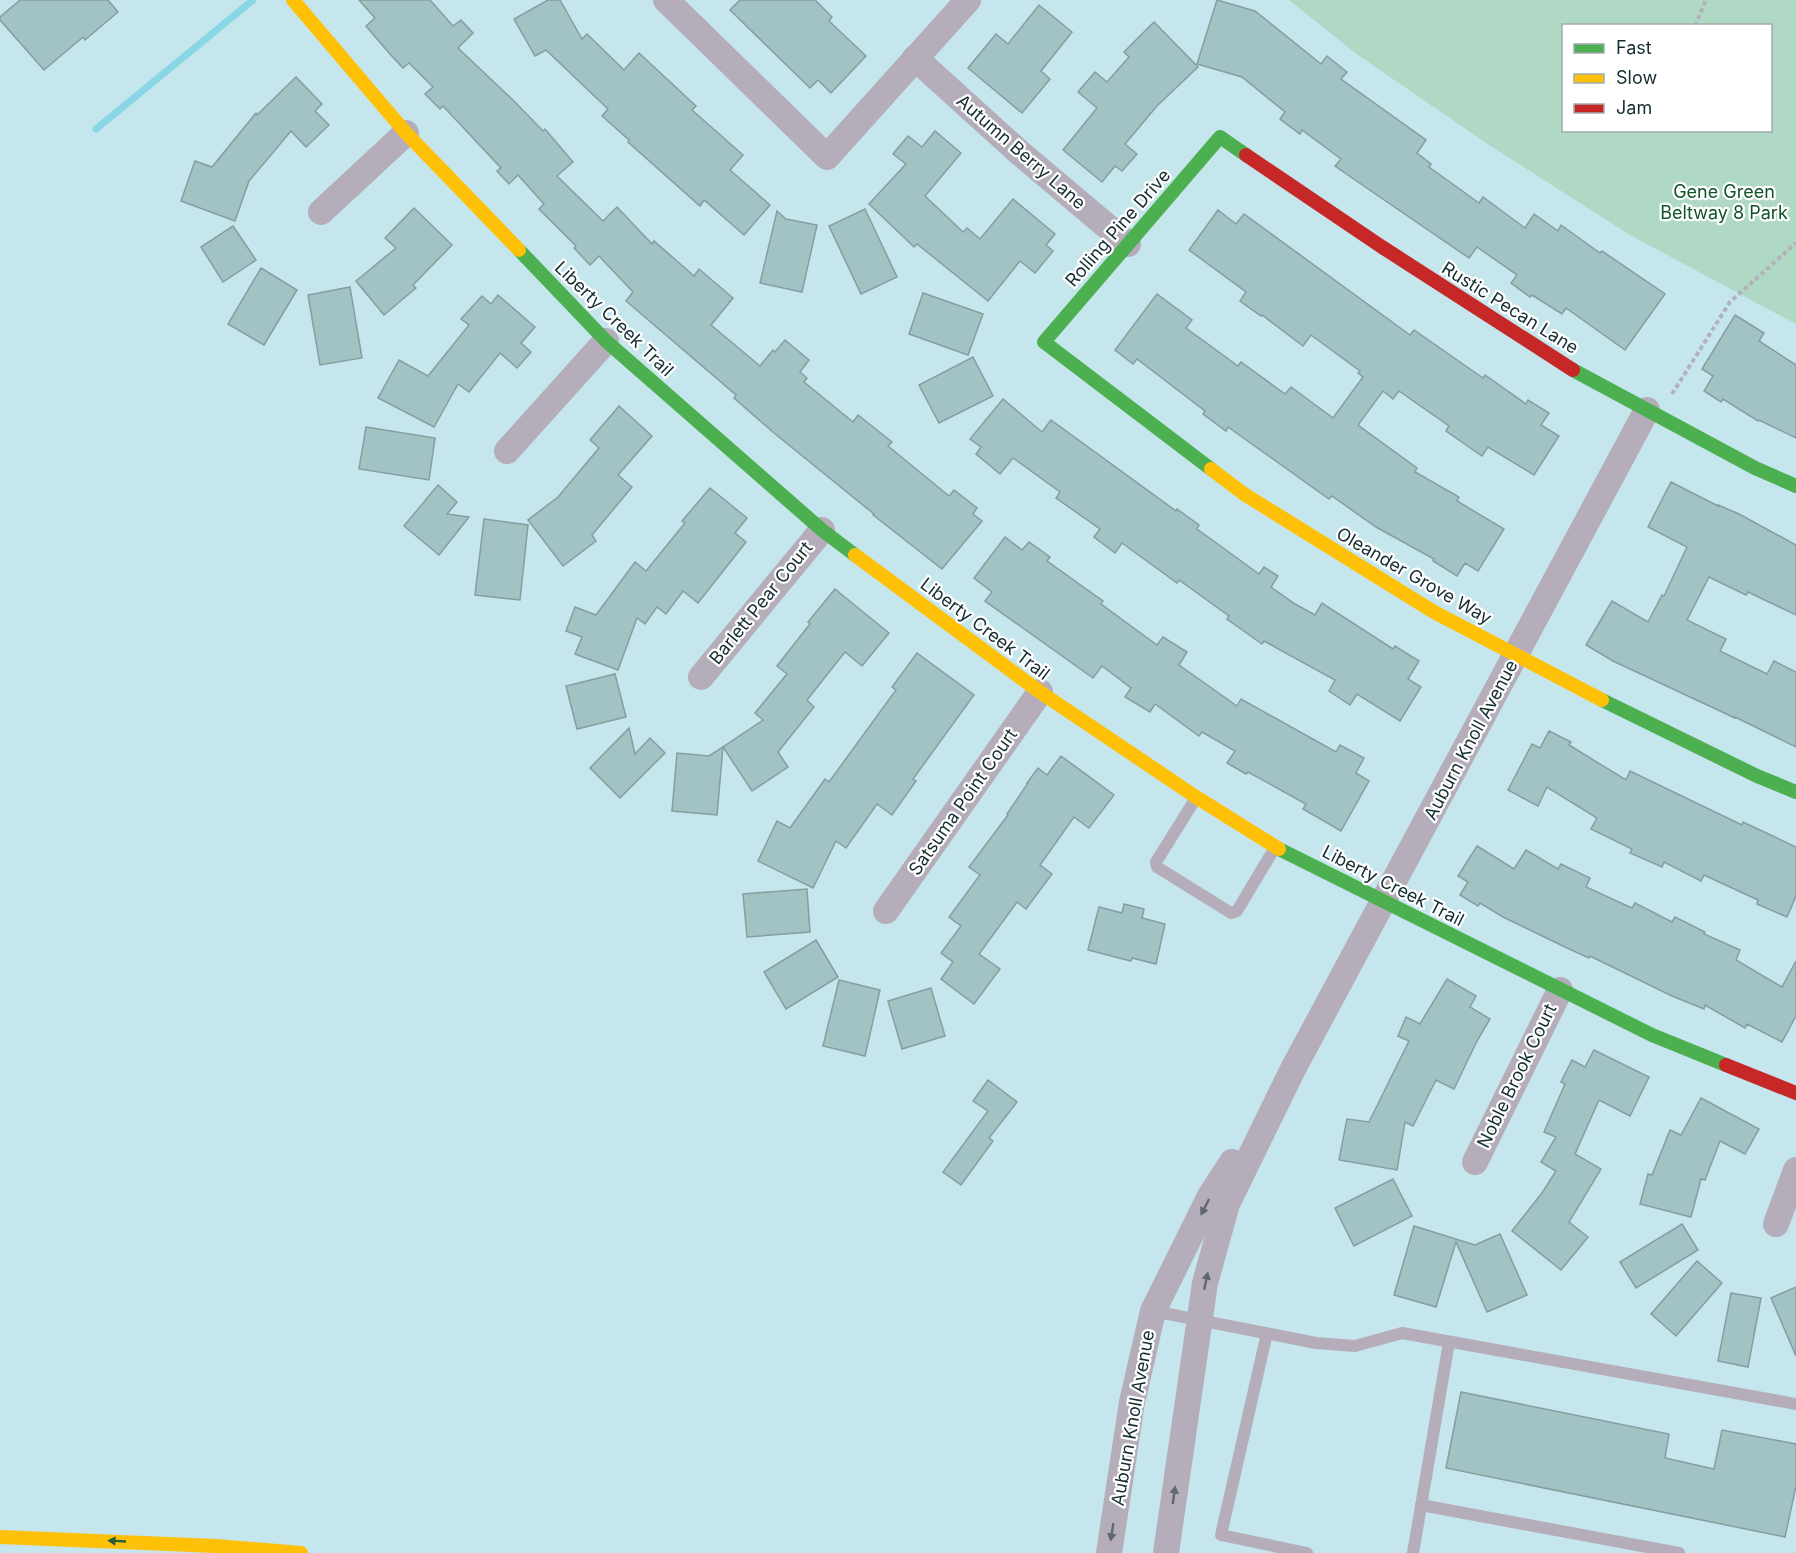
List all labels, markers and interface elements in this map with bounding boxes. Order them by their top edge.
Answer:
legend [1562,24,1772,132]
text: Fast [1616,37,1652,58]
text: Slow [1616,67,1657,88]
street label: Autumn Berry Lane [953,90,1090,213]
text: Jam [1616,97,1652,118]
street label: Rolling Pine Drive [1061,165,1174,291]
park label: Gene Green Beltway 8 Park [1660,181,1788,223]
street label: Liberty Creek Trail [551,257,678,380]
street label: Rustic Pecan Lane [1438,257,1582,358]
street label: Oleander Grove Way [1333,523,1495,628]
street label: Barlett Pear Court [705,537,817,668]
street label: Liberty Creek Trail [917,573,1054,684]
street label: Auburn Knoll Avenue [1420,656,1522,823]
street label: Satsuma Point Court [904,724,1021,879]
street label: Liberty Creek Trail [1319,841,1468,930]
street label: Noble Brook Court [1473,1000,1561,1151]
one-way arrow [1200,1198,1210,1215]
one-way arrow [1202,1272,1211,1291]
street label: Auburn Knoll Avenue [1107,1328,1158,1507]
one-way arrow [1170,1486,1179,1505]
one-way arrow [1107,1523,1116,1542]
one-way arrow [107,1537,126,1546]

